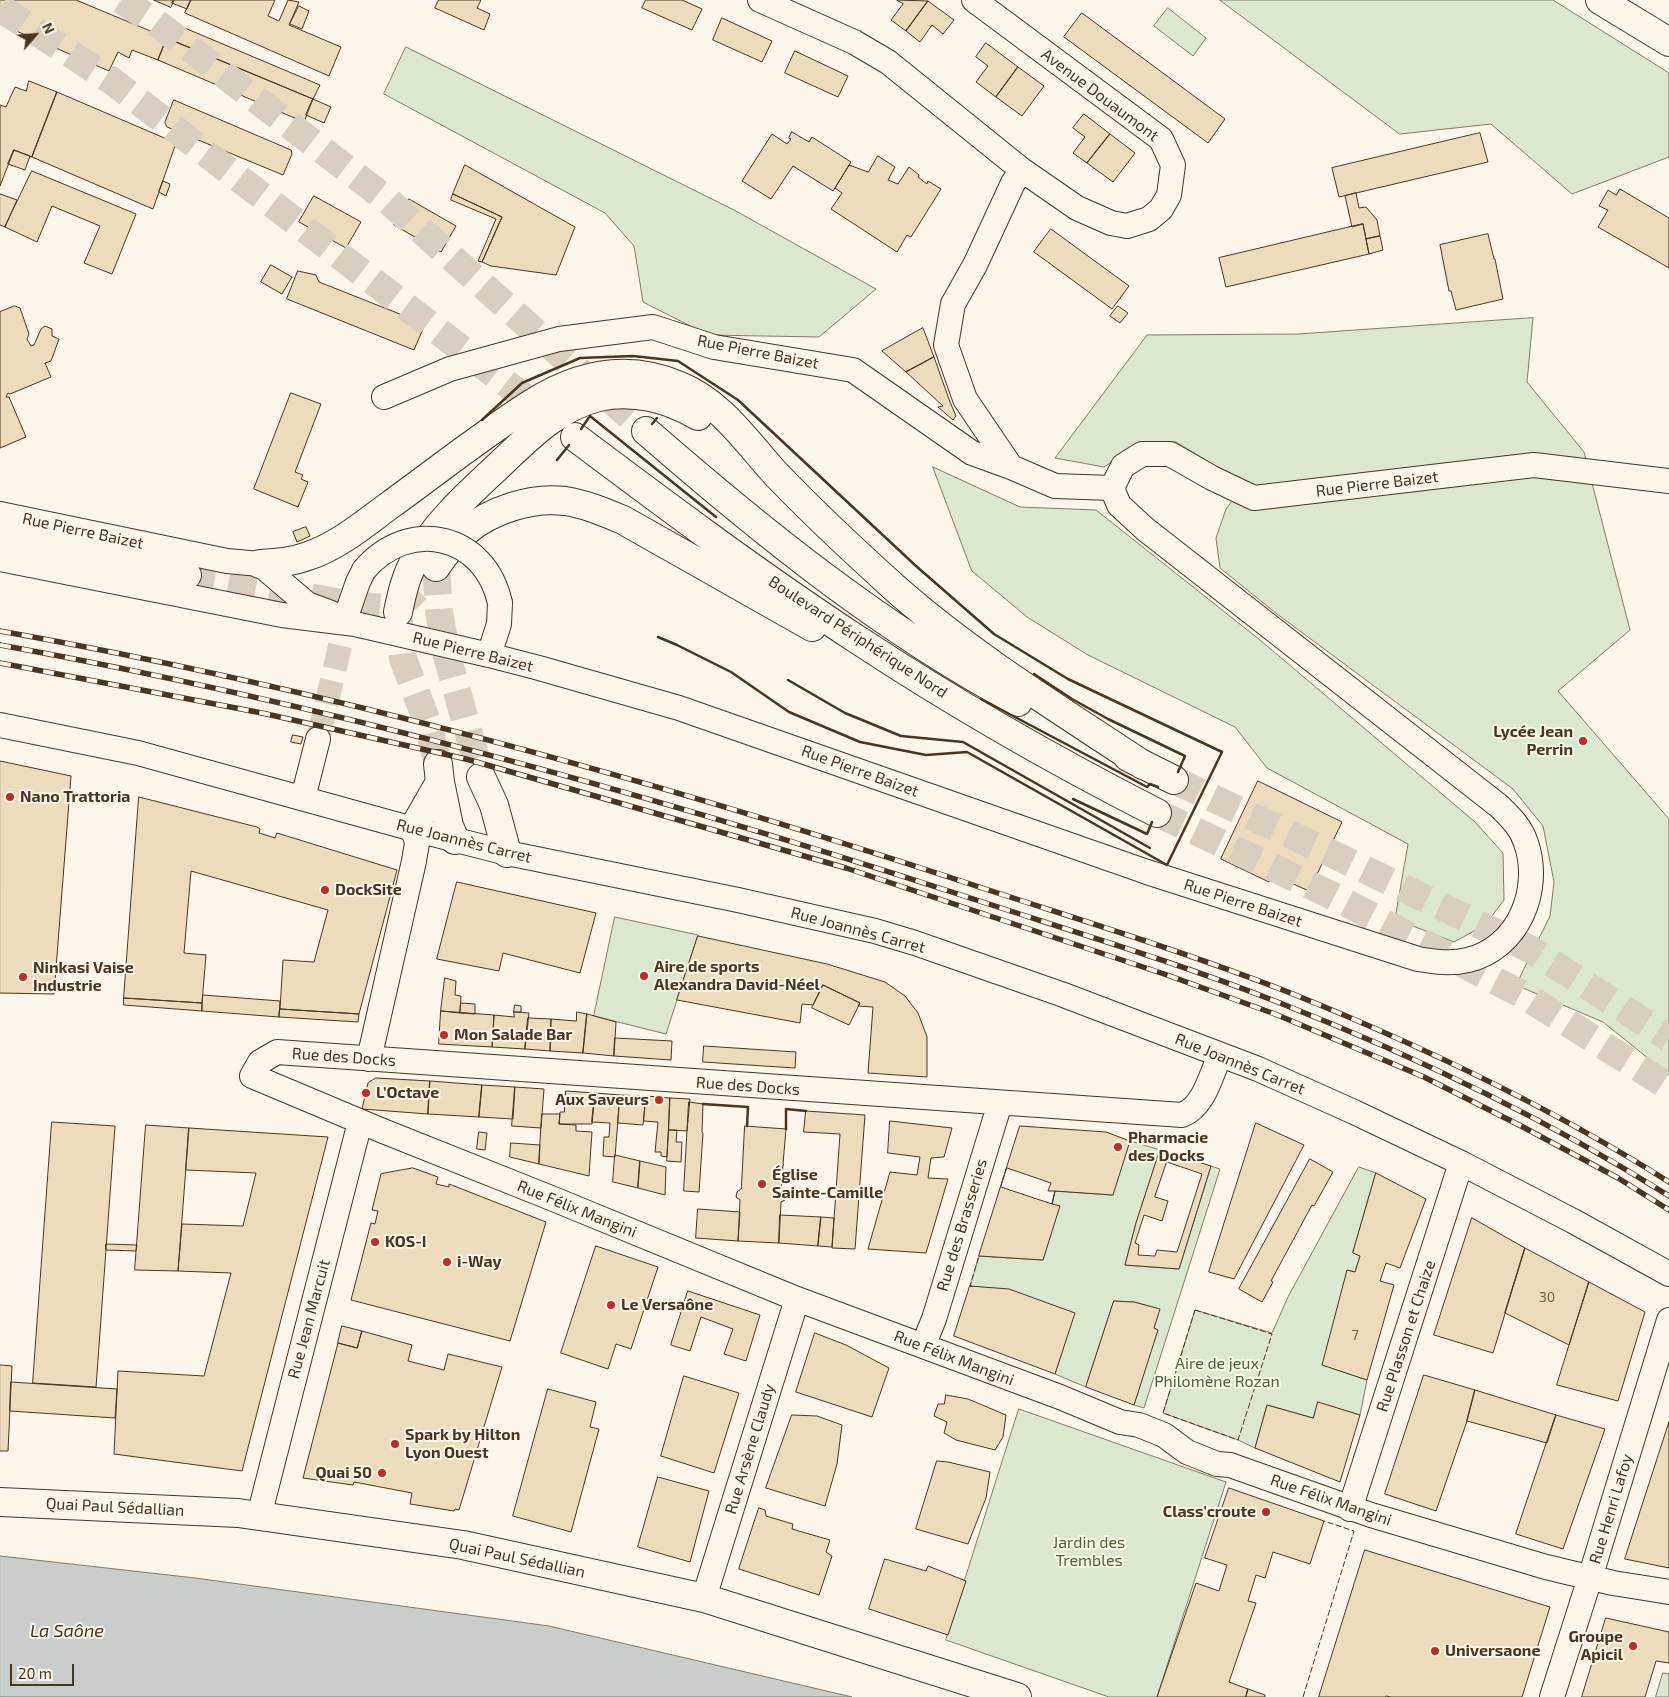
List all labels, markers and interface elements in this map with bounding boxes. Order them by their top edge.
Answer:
north arrow [10,10,60,60]
text: N [39,20,59,36]
street label: Avenue Douaumont [1037,44,1163,146]
street label: Rue Pierre Baizet [696,331,820,373]
street label: Rue Pierre Baizet [1315,467,1439,501]
street label: Rue Pierre Baizet [21,509,145,553]
street label: Boulevard Périphérique Nord [765,572,951,702]
street label: Rue Pierre Baizet [411,628,535,676]
place label: Lycée Jean Perrin [1493,722,1573,760]
marker: Lycée Jean Perrin [1577,735,1589,747]
street label: Rue Pierre Baizet [799,741,921,801]
place label: Nano Trattoria [20,787,130,807]
marker: Nano Trattoria [4,791,16,803]
street label: Rue Joannès Carret [394,815,534,867]
street label: Rue Pierre Baizet [1181,875,1305,931]
place label: DockSite [335,880,402,900]
marker: DockSite [319,884,331,896]
street label: Rue Joannès Carret [789,903,927,957]
place label: Aire de sports Alexandra David-Néel [654,957,820,995]
place label: Ninkasi Vaise Industrie [33,958,134,996]
marker: Aire de sports Alexandra David-Néel [638,970,650,982]
marker: Ninkasi Vaise Industrie [17,971,29,983]
place label: Mon Salade Bar [454,1025,572,1045]
marker: Mon Salade Bar [438,1029,450,1041]
street label: Rue Joannès Carret [1172,1029,1308,1099]
street label: Rue des Docks [291,1044,397,1070]
street label: Rue des Docks [695,1073,801,1099]
place label: L’Octave [376,1083,439,1103]
marker: L’Octave [360,1087,372,1099]
place label: Aux Saveurs [555,1090,649,1110]
marker: Aux Saveurs [653,1094,665,1106]
place label: Pharmacie des Docks [1128,1128,1208,1166]
marker: Pharmacie des Docks [1112,1141,1124,1153]
street label: Rue des Brasseries [933,1156,991,1294]
place label: Église Sainte-Camille [772,1165,883,1203]
street label: Rue Félix Mangini [514,1176,640,1242]
marker: Église Sainte-Camille [756,1178,768,1190]
place label: KOS-I [385,1232,426,1252]
marker: KOS-I [369,1236,381,1248]
place label: i-Way [457,1252,501,1272]
marker: i-Way [441,1256,453,1268]
street label: Rue Jean Marcuit [284,1257,334,1381]
street label: Rue Plasson et Chaize [1372,1258,1440,1414]
house number: 30 [1539,1289,1555,1305]
place label: Le Versaône [621,1295,713,1315]
marker: Le Versaône [605,1299,617,1311]
street label: Rue Félix Mangini [891,1326,1017,1390]
house number: 7 [1351,1327,1359,1343]
park label: Aire de jeux Philomène Rozan [1154,1354,1280,1392]
street label: Rue Arsène Claudy [721,1382,779,1516]
place label: Spark by Hilton Lyon Ouest [405,1425,520,1463]
marker: Spark by Hilton Lyon Ouest [389,1438,401,1450]
street label: Rue Henri Lafoy [1585,1452,1637,1566]
place label: Quai 50 [316,1463,372,1483]
marker: Quai 50 [376,1467,388,1479]
street label: Rue Félix Mangini [1268,1470,1394,1530]
street label: Quai Paul Sédallian [45,1494,185,1520]
place label: Class'croute [1163,1502,1256,1522]
marker: Class'croute [1260,1506,1272,1518]
park label: Jardin des Trembles [1053,1533,1125,1571]
street label: Quai Paul Sédallian [447,1534,587,1582]
water label: La Saône [30,1620,104,1642]
place label: Groupe Apicil [1568,1627,1623,1665]
marker: Groupe Apicil [1627,1640,1639,1652]
place label: Universaone [1445,1641,1540,1661]
marker: Universaone [1429,1645,1441,1657]
scale bar [12,1654,76,1686]
text: 20 m [18,1664,52,1682]

